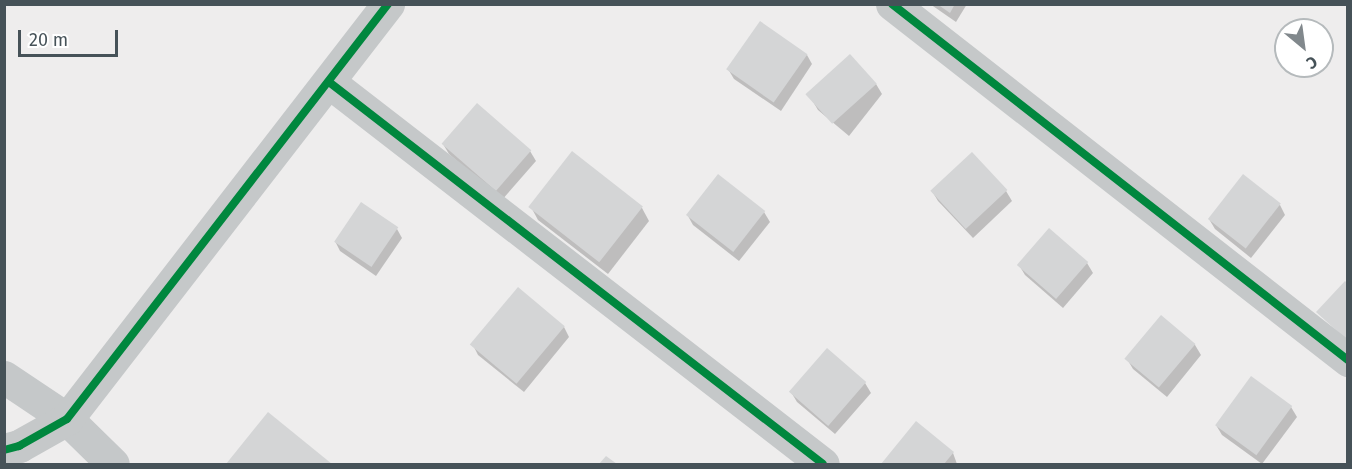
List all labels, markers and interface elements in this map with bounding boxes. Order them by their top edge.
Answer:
scale bar [21,18,122,56]
north arrow [1274,18,1334,78]
text: 20 m [29,29,68,51]
text: С [1303,52,1321,73]

